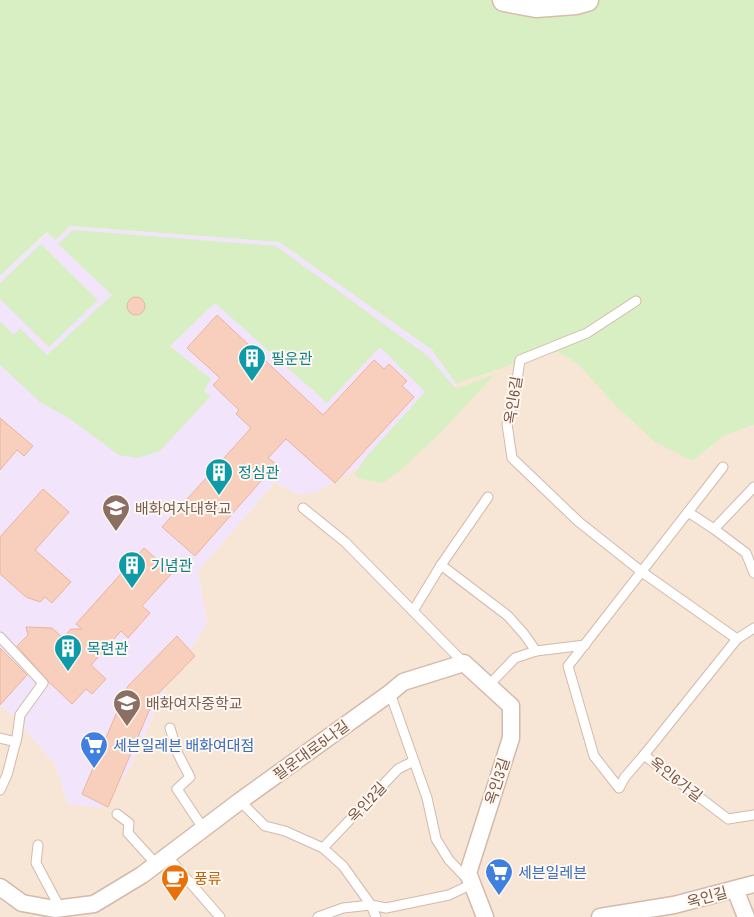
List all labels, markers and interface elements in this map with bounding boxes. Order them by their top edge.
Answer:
building icon: 필운관 [237,343,267,382]
place label: 필운관 [271,348,313,369]
street label: 옥인6길 [499,375,527,425]
building icon: 정심관 [204,457,234,496]
place label: 정심관 [238,462,280,483]
school or university icon: 배화여자대학교 [101,493,131,532]
place label: 배화여자대학교 [135,498,232,519]
building icon: 기념관 [117,550,147,589]
place label: 기념관 [151,555,193,576]
building icon: 목련관 [53,633,83,672]
place label: 목련관 [87,638,129,659]
school or university icon: 배화여자중학교 [112,688,142,727]
place label: 배화여자중학교 [146,693,243,714]
street label: 필운대로5나길 [269,715,353,785]
supermarket icon: 세븐일레븐 배화여대점 [79,730,109,769]
place label: 세븐일레븐 배화여대점 [113,735,254,756]
street label: 옥인6가길 [645,752,707,806]
street label: 옥인3길 [480,755,514,807]
street label: 옥인2길 [343,777,391,827]
supermarket icon: 세븐일레븐 [484,857,514,896]
place label: 세븐일레븐 [518,862,587,883]
cafe icon: 풍류 [160,863,190,902]
place label: 풍류 [194,868,222,889]
street label: 옥인길 [684,881,730,913]

